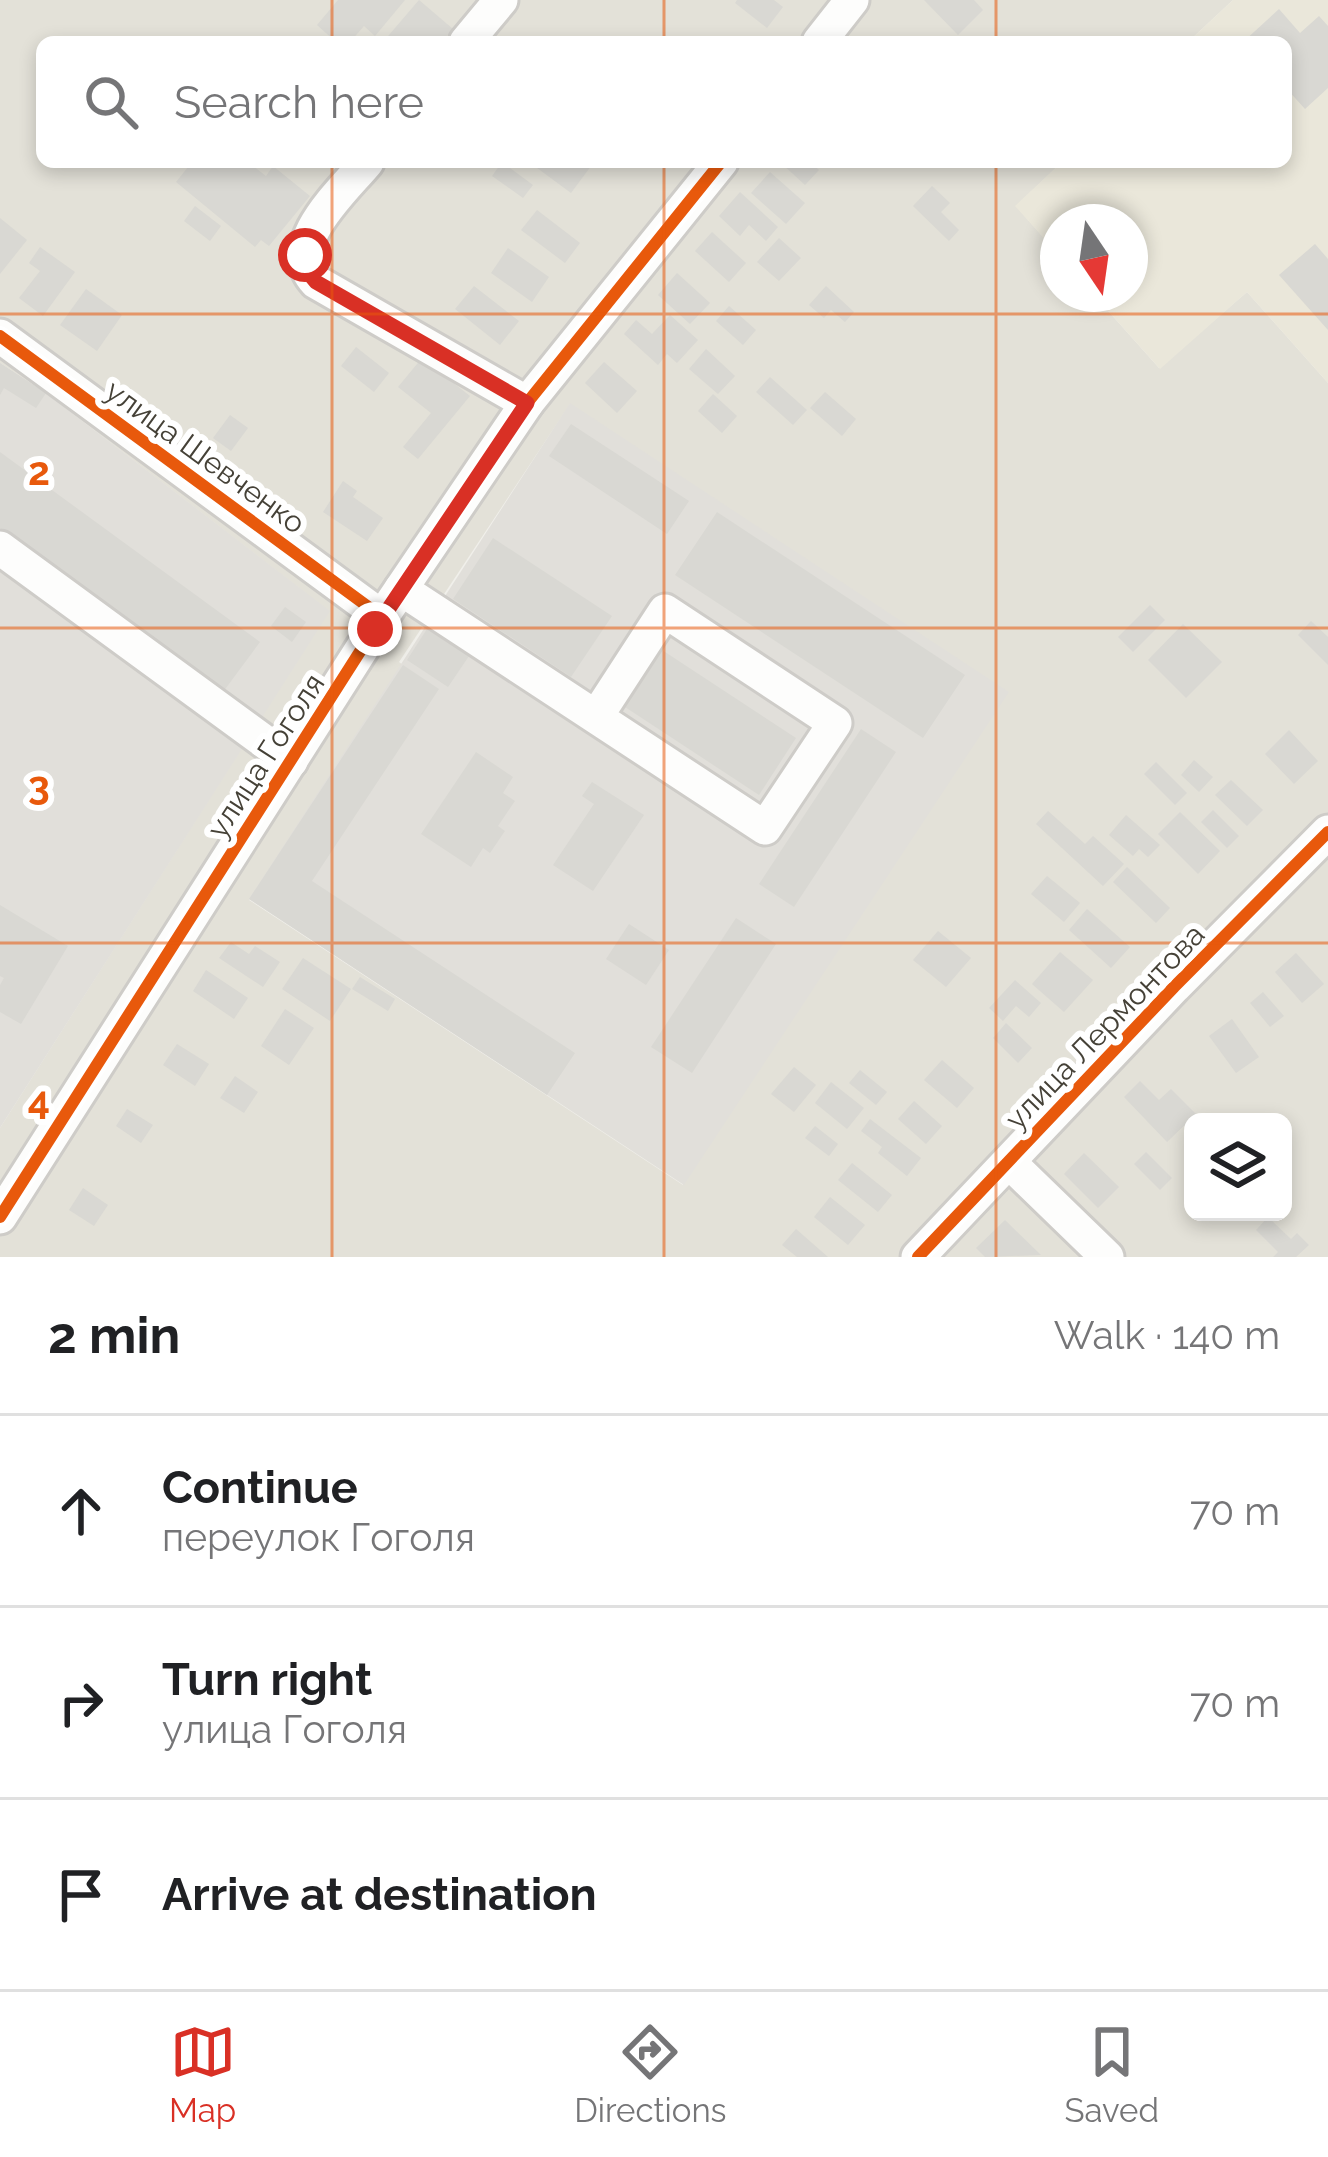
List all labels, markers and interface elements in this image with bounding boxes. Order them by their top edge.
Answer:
search box [36,36,1292,168]
icon: search [78,69,144,135]
text: Search here [174,76,424,129]
north arrow [1040,204,1148,312]
route start [278,228,332,282]
street label: улица Шевченко [99,373,312,541]
text: 2 [28,448,50,494]
route end [348,602,402,656]
street label: улица Гоголя [200,667,332,844]
text: 3 [28,762,50,808]
street label: улица Лермонтова [998,917,1211,1136]
text: 4 [28,1077,50,1123]
map controls [1184,1113,1292,1221]
button: layers [1184,1113,1292,1221]
text: 2 min [48,1305,180,1365]
text: Walk · 140 m [1054,1312,1280,1358]
text: Continue [162,1461,358,1514]
icon: ahead [48,1478,114,1544]
text: 70 m [1190,1488,1280,1534]
text: переулок Гоголя [162,1514,475,1560]
text: Turn right [162,1653,372,1706]
icon: right [48,1670,114,1736]
text: 70 m [1190,1680,1280,1726]
text: улица Гоголя [162,1706,407,1752]
icon: arrive [48,1862,114,1928]
text: Arrive at destination [162,1868,597,1921]
tab: Map [169,2019,236,2130]
tab: Directions [574,2019,727,2130]
tab: Saved [1065,2019,1159,2130]

